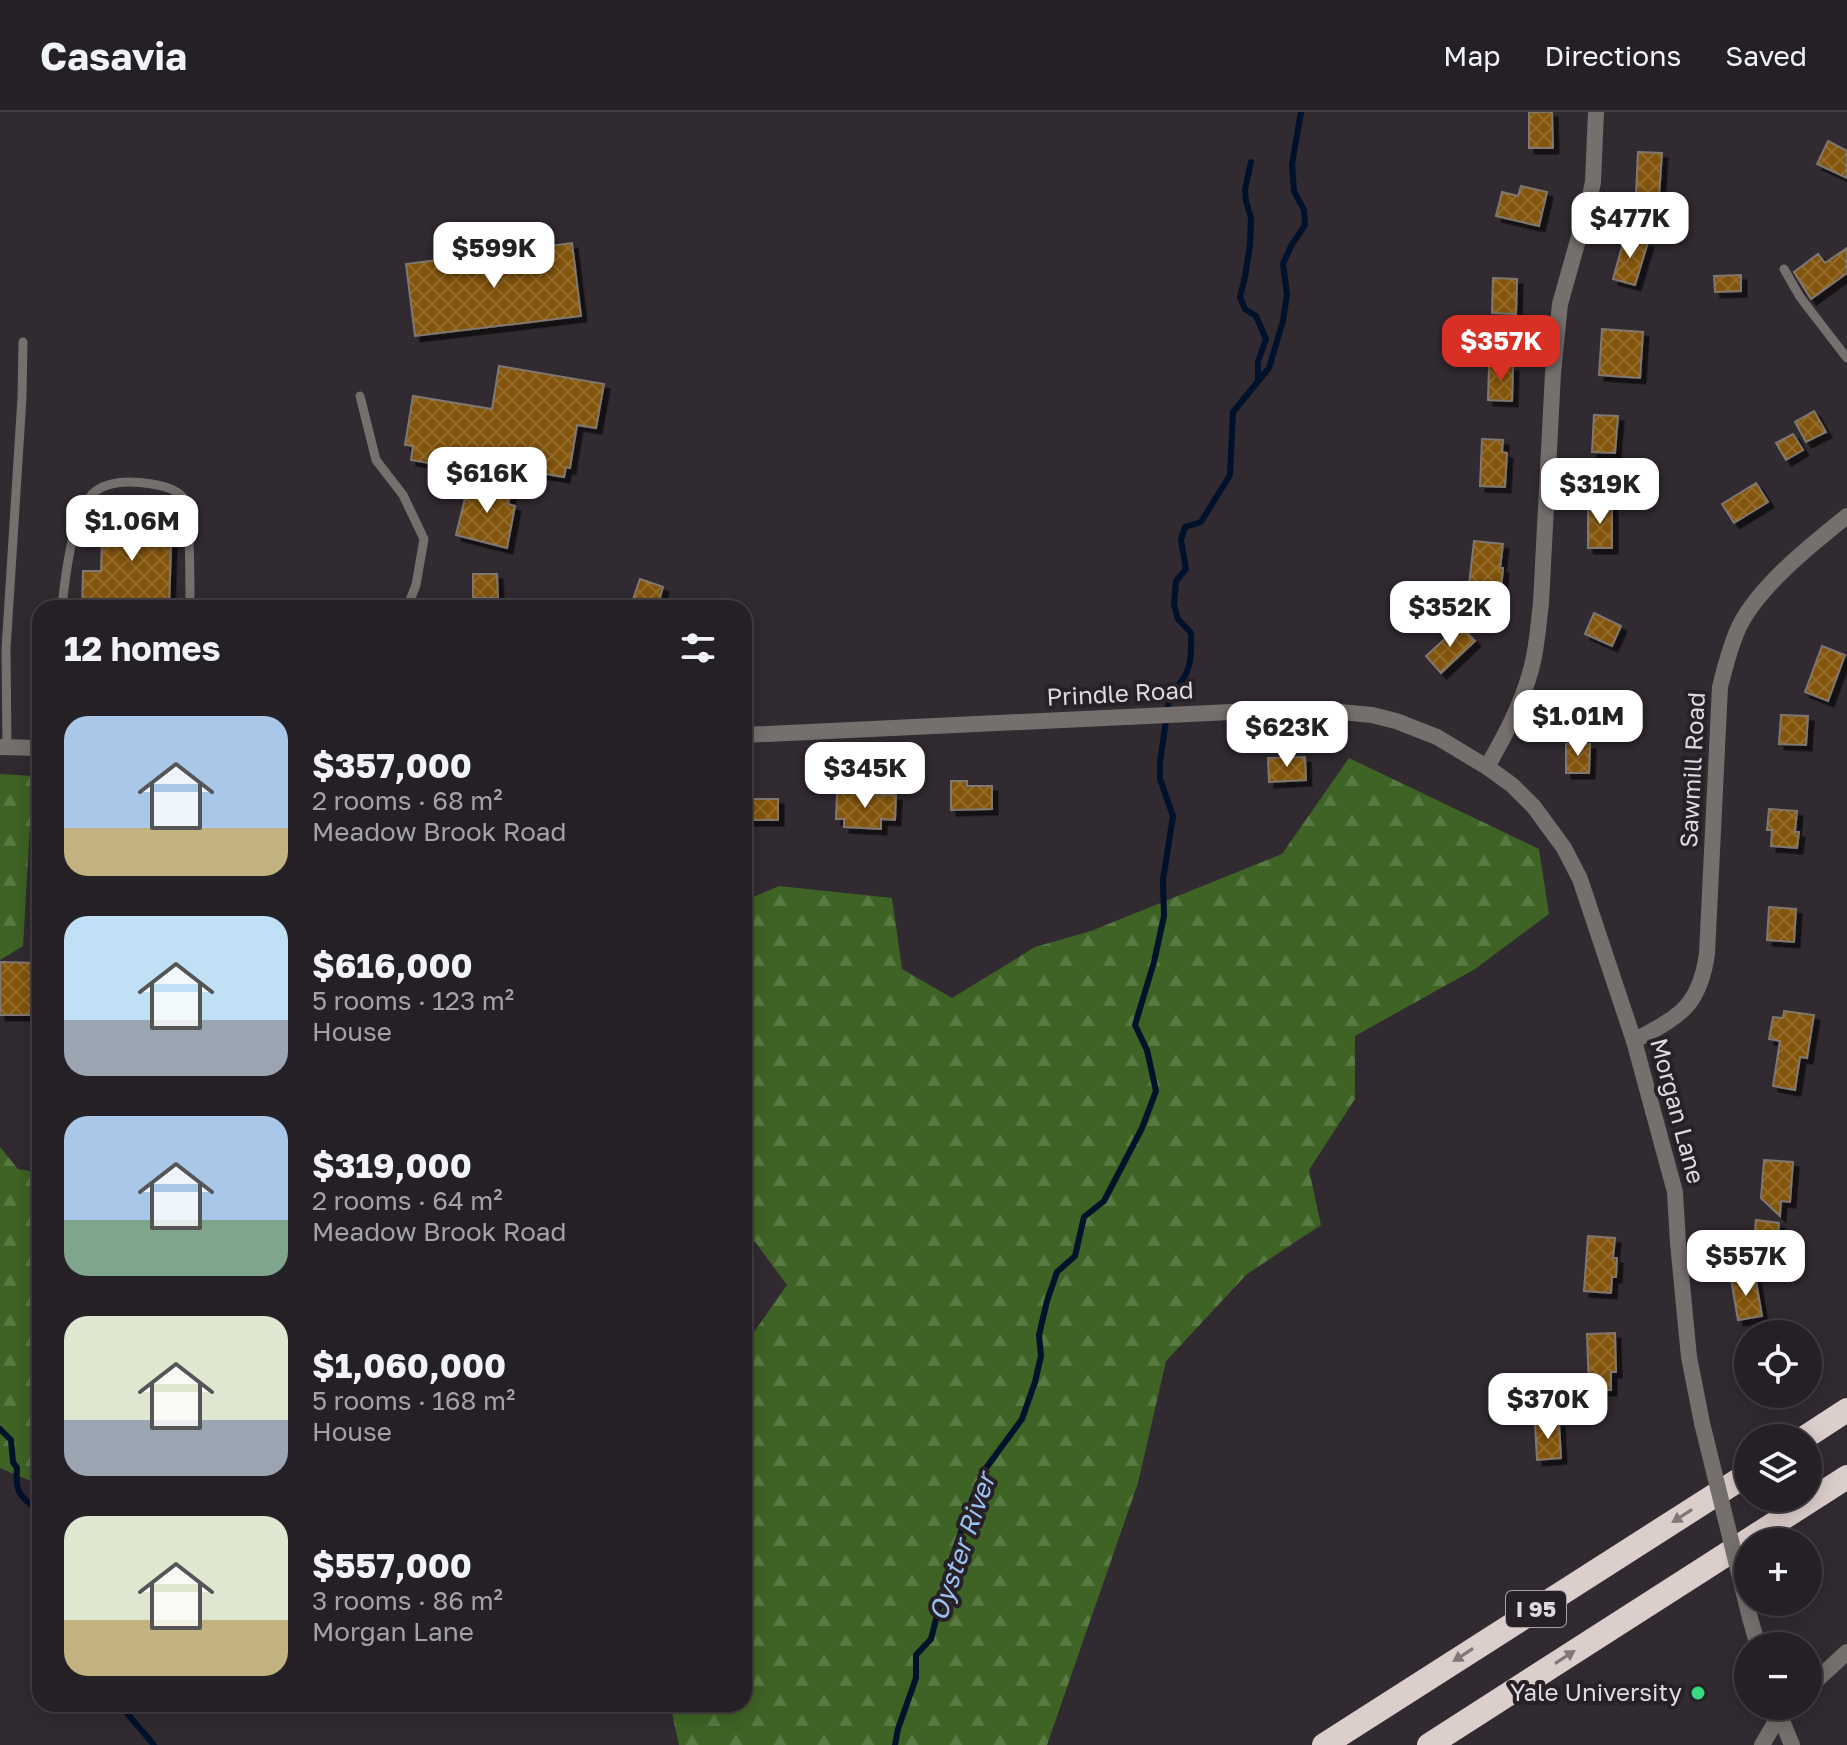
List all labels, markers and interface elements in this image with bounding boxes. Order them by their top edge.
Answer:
text: Casavia [40,33,187,78]
text: Map [1443,39,1500,72]
text: Directions [1544,39,1681,72]
text: Saved [1725,39,1807,72]
pin: $477K [1574,192,1686,260]
text: $477K [1590,202,1670,233]
pin: $599K [438,222,550,290]
text: $599K [451,232,537,263]
pin: $357K [1445,315,1557,383]
text: $357K [1460,325,1542,356]
pin: $616K [431,447,543,515]
text: $616K [446,457,528,488]
pin: $319K [1544,458,1656,526]
text: $319K [1559,468,1641,499]
pin: $1.06M [67,495,197,563]
text: $1.06M [84,505,180,536]
pin: $352K [1394,581,1506,649]
text: $352K [1408,591,1492,622]
icon: filters [676,626,720,670]
text: 12 homes [64,628,221,668]
street label: Prindle Road [1046,674,1194,711]
pin: $1.01M [1513,690,1643,758]
street label: Sawmill Road [1673,691,1710,849]
text: $1.01M [1532,700,1624,731]
pin: $623K [1231,701,1343,769]
text: $623K [1245,711,1329,742]
pin: $345K [809,742,921,810]
text: $357,000 [312,745,472,785]
icon: home [128,748,224,844]
text: $345K [823,752,907,783]
text: 2 rooms · 68 m² [312,785,503,816]
text: Meadow Brook Road [312,816,566,847]
text: $616,000 [312,945,473,985]
icon: home [128,948,224,1044]
text: 5 rooms · 123 m² [312,985,514,1016]
text: House [312,1016,392,1047]
street label: Morgan Lane [1645,1035,1712,1187]
text: $319,000 [312,1145,472,1185]
icon: home [128,1148,224,1244]
text: 2 rooms · 64 m² [312,1185,503,1216]
text: Meadow Brook Road [312,1216,566,1247]
pin: $557K [1690,1230,1802,1298]
text: $557K [1705,1240,1787,1271]
map controls [1734,1320,1822,1720]
button: locate [1734,1320,1822,1408]
text: $1,060,000 [312,1345,506,1385]
icon: home [128,1348,224,1444]
pin: $370K [1492,1373,1604,1441]
text: $370K [1506,1383,1590,1414]
text: 5 rooms · 168 m² [312,1385,515,1416]
text: House [312,1416,392,1447]
button: layers [1734,1424,1822,1512]
water label: Oyster River [922,1466,1002,1625]
one-way arrow [1671,1508,1693,1522]
button: + [1734,1528,1822,1616]
text: $557,000 [312,1545,472,1585]
icon: home [128,1548,224,1644]
text: 3 rooms · 86 m² [312,1585,503,1616]
road number: I 95 [1506,1591,1566,1627]
text: Morgan Lane [312,1616,474,1647]
button: − [1734,1632,1822,1720]
one-way arrow [1452,1648,1474,1662]
one-way arrow [1554,1651,1576,1665]
place label: Yale University [1510,1677,1682,1706]
marker: Yale University [1689,1684,1707,1702]

